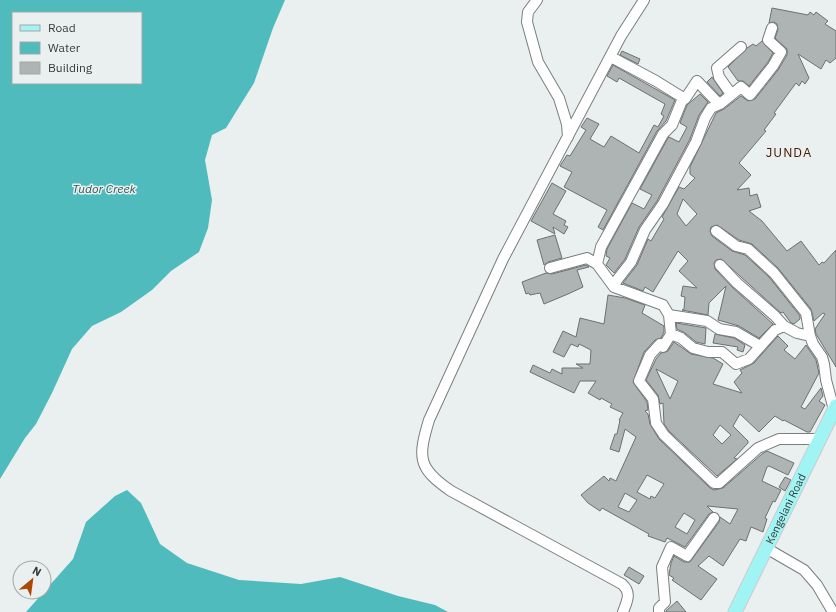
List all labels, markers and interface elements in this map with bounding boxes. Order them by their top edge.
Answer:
legend [12,12,142,84]
text: Road [48,20,76,35]
text: Water [48,40,81,55]
text: Building [48,60,93,75]
district label: JUNDA [766,144,812,161]
water label: Tudor Creek [72,181,137,196]
street label: Kengelani Road [762,471,809,546]
north arrow [12,560,52,600]
text: N [30,563,44,579]

